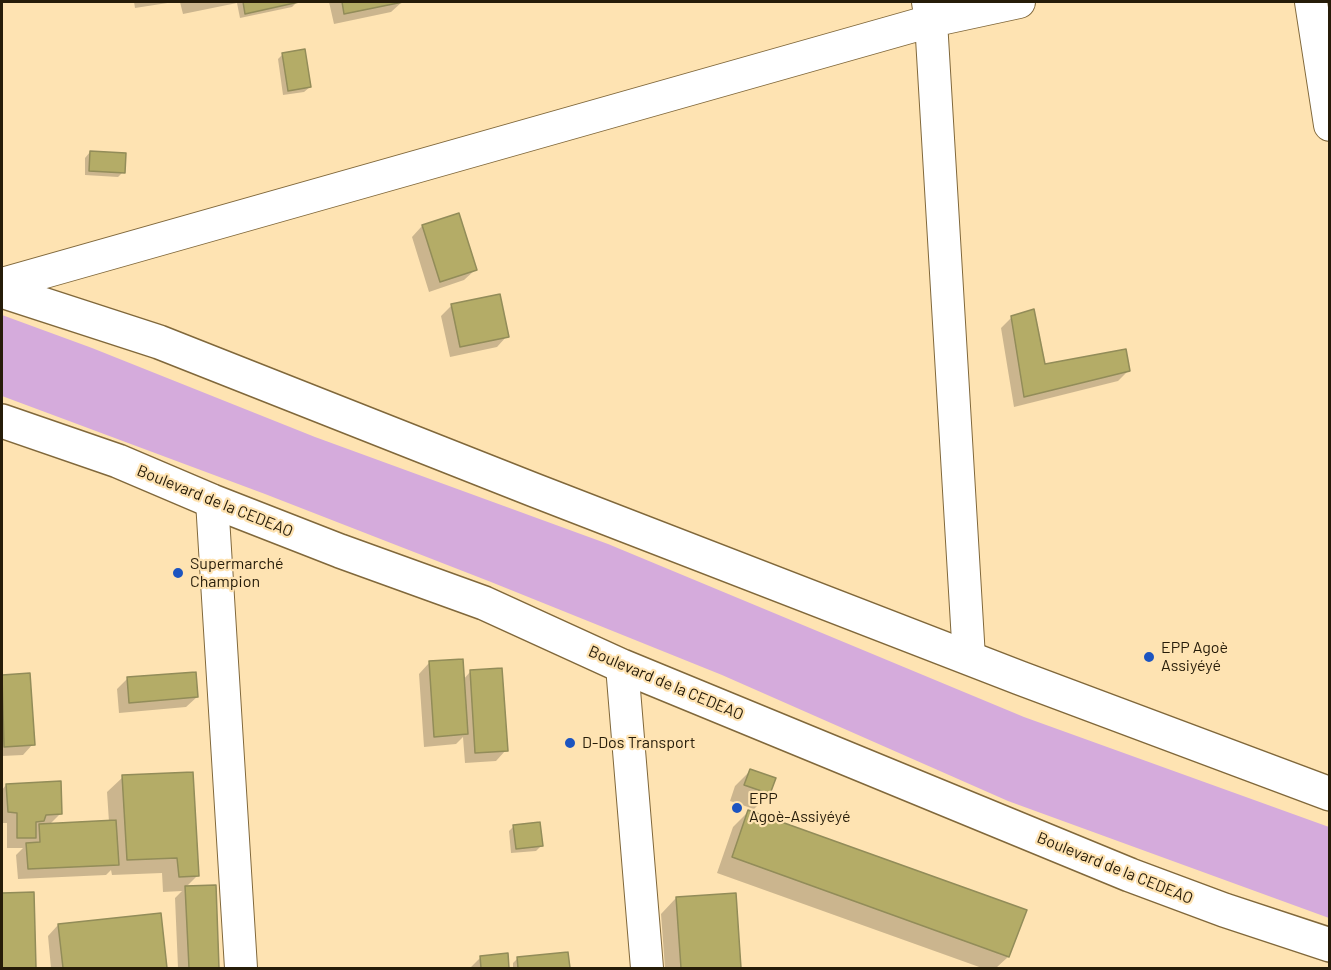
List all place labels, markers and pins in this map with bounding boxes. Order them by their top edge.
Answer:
place label: Supermarché Champion [190,554,284,592]
marker: Supermarché Champion [171,566,185,580]
place label: EPP Agoè Assiyéyé [1161,638,1228,676]
marker: EPP Agoè Assiyéyé [1142,650,1156,664]
place label: D-Dos Transport [582,733,696,753]
marker: D-Dos Transport [563,736,577,750]
place label: EPP Agoè-Assiyéyé [749,789,850,827]
marker: EPP Agoè-Assiyéyé [730,801,744,815]

